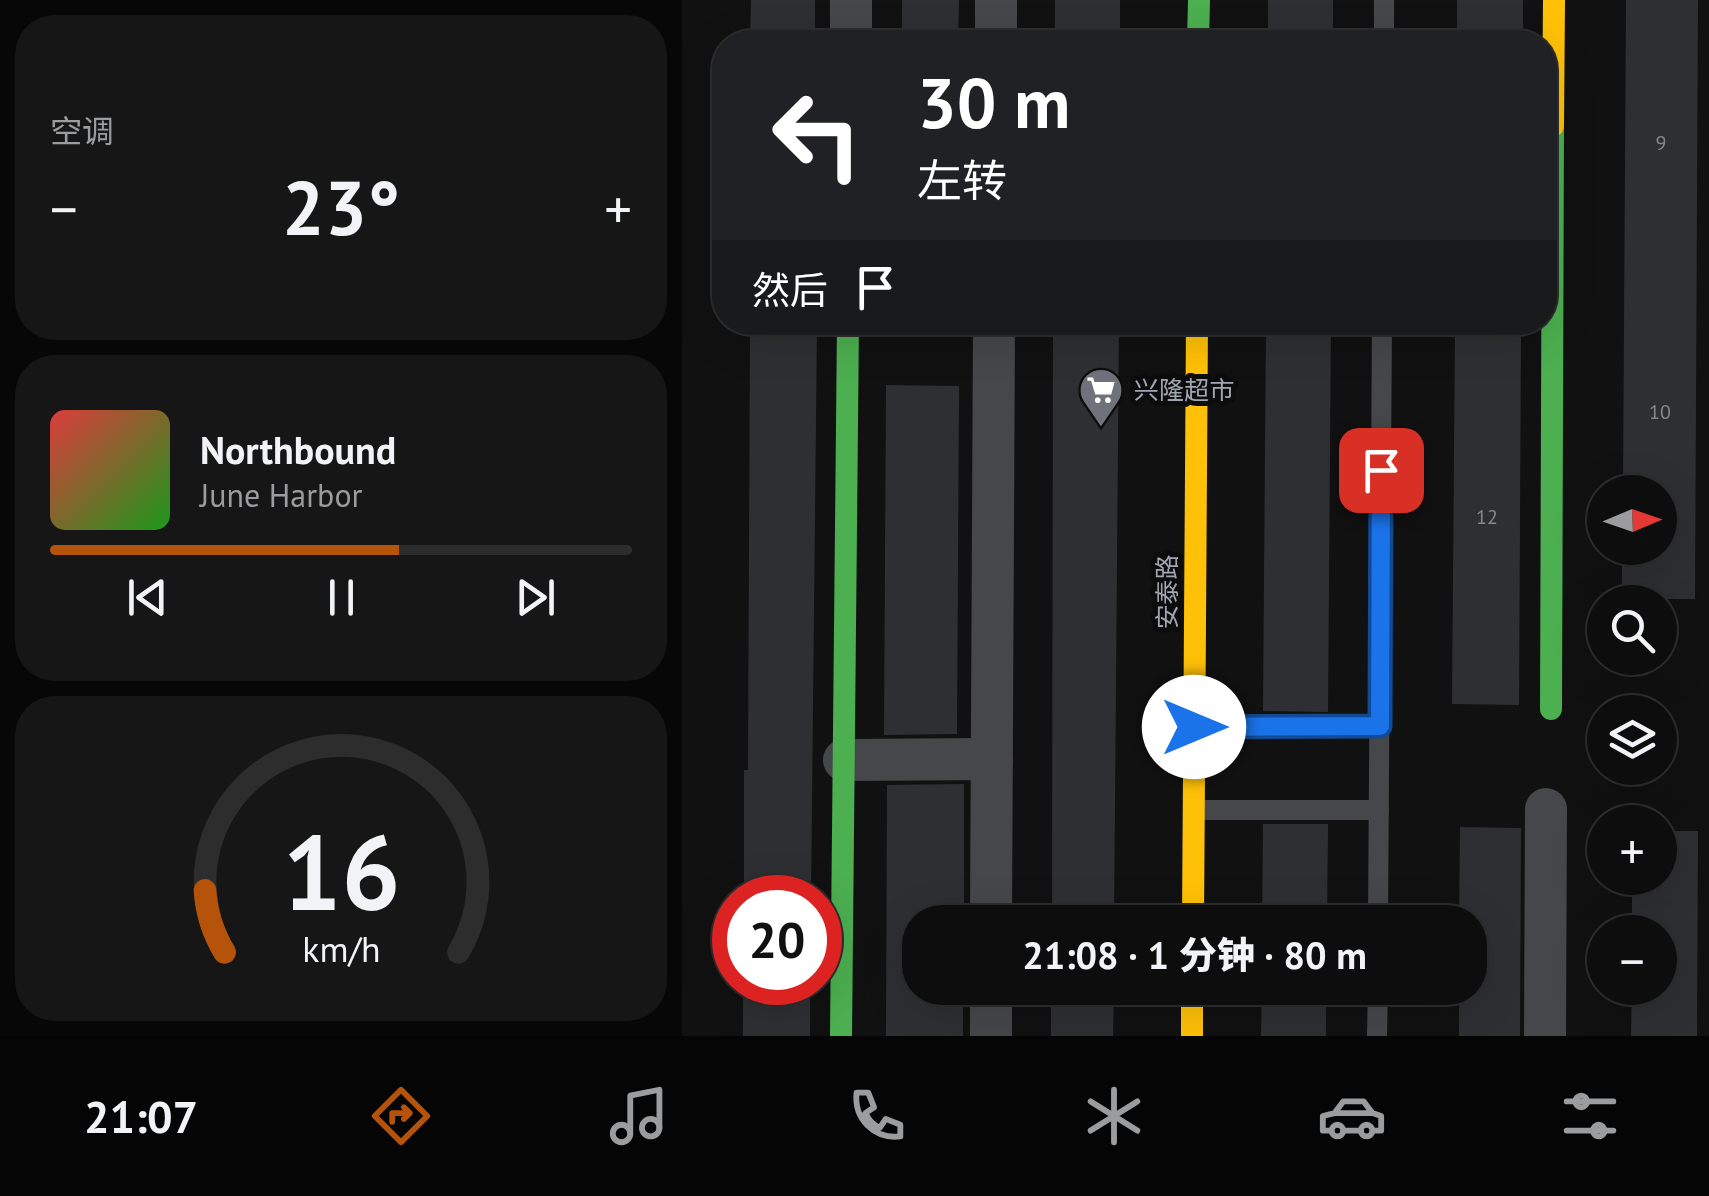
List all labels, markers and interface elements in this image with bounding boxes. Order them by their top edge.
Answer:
text: 30 m [917,57,1070,147]
icon: left [752,70,882,200]
text: 空调 [50,110,114,152]
house number: 9 [1656,130,1666,156]
text: 左转 [917,151,1007,209]
text: 23° [282,159,400,256]
text: − [50,173,78,244]
text: + [604,173,632,244]
icon: arrive [848,260,903,315]
text: 然后 [752,265,828,314]
supermarket icon: 兴隆超市 [1078,367,1124,428]
place label: 兴隆超市 [1134,374,1234,406]
house number: 10 [1649,399,1671,425]
text: Northbound [200,425,396,474]
pin [1339,428,1424,513]
icon: arrive [1354,443,1409,498]
text: June Harbor [200,474,362,516]
north arrow [1587,475,1677,565]
map controls [1587,475,1677,1005]
house number: 12 [1476,504,1498,530]
street label: 安泰路 [1151,554,1183,630]
icon: previous [120,570,175,625]
icon: pause [314,570,369,625]
icon: next [508,570,563,625]
button: search [1587,585,1677,675]
position arrow [1142,675,1246,779]
button: layers [1587,695,1677,785]
text: 16 [282,804,400,939]
button: + [1587,805,1677,895]
speed limit sign: 20 [712,875,842,1005]
button: − [1587,915,1677,1005]
text: km/h [302,926,380,972]
text: 21:08 · 1 分钟 · 80 m [1022,930,1367,979]
icon: directions [366,1081,436,1151]
icon: music [604,1081,674,1151]
icon: phone [842,1081,912,1151]
icon: climate [1079,1081,1149,1151]
icon: car [1317,1081,1387,1151]
icon: filters [1555,1081,1625,1151]
text: 21:07 [84,1087,198,1145]

